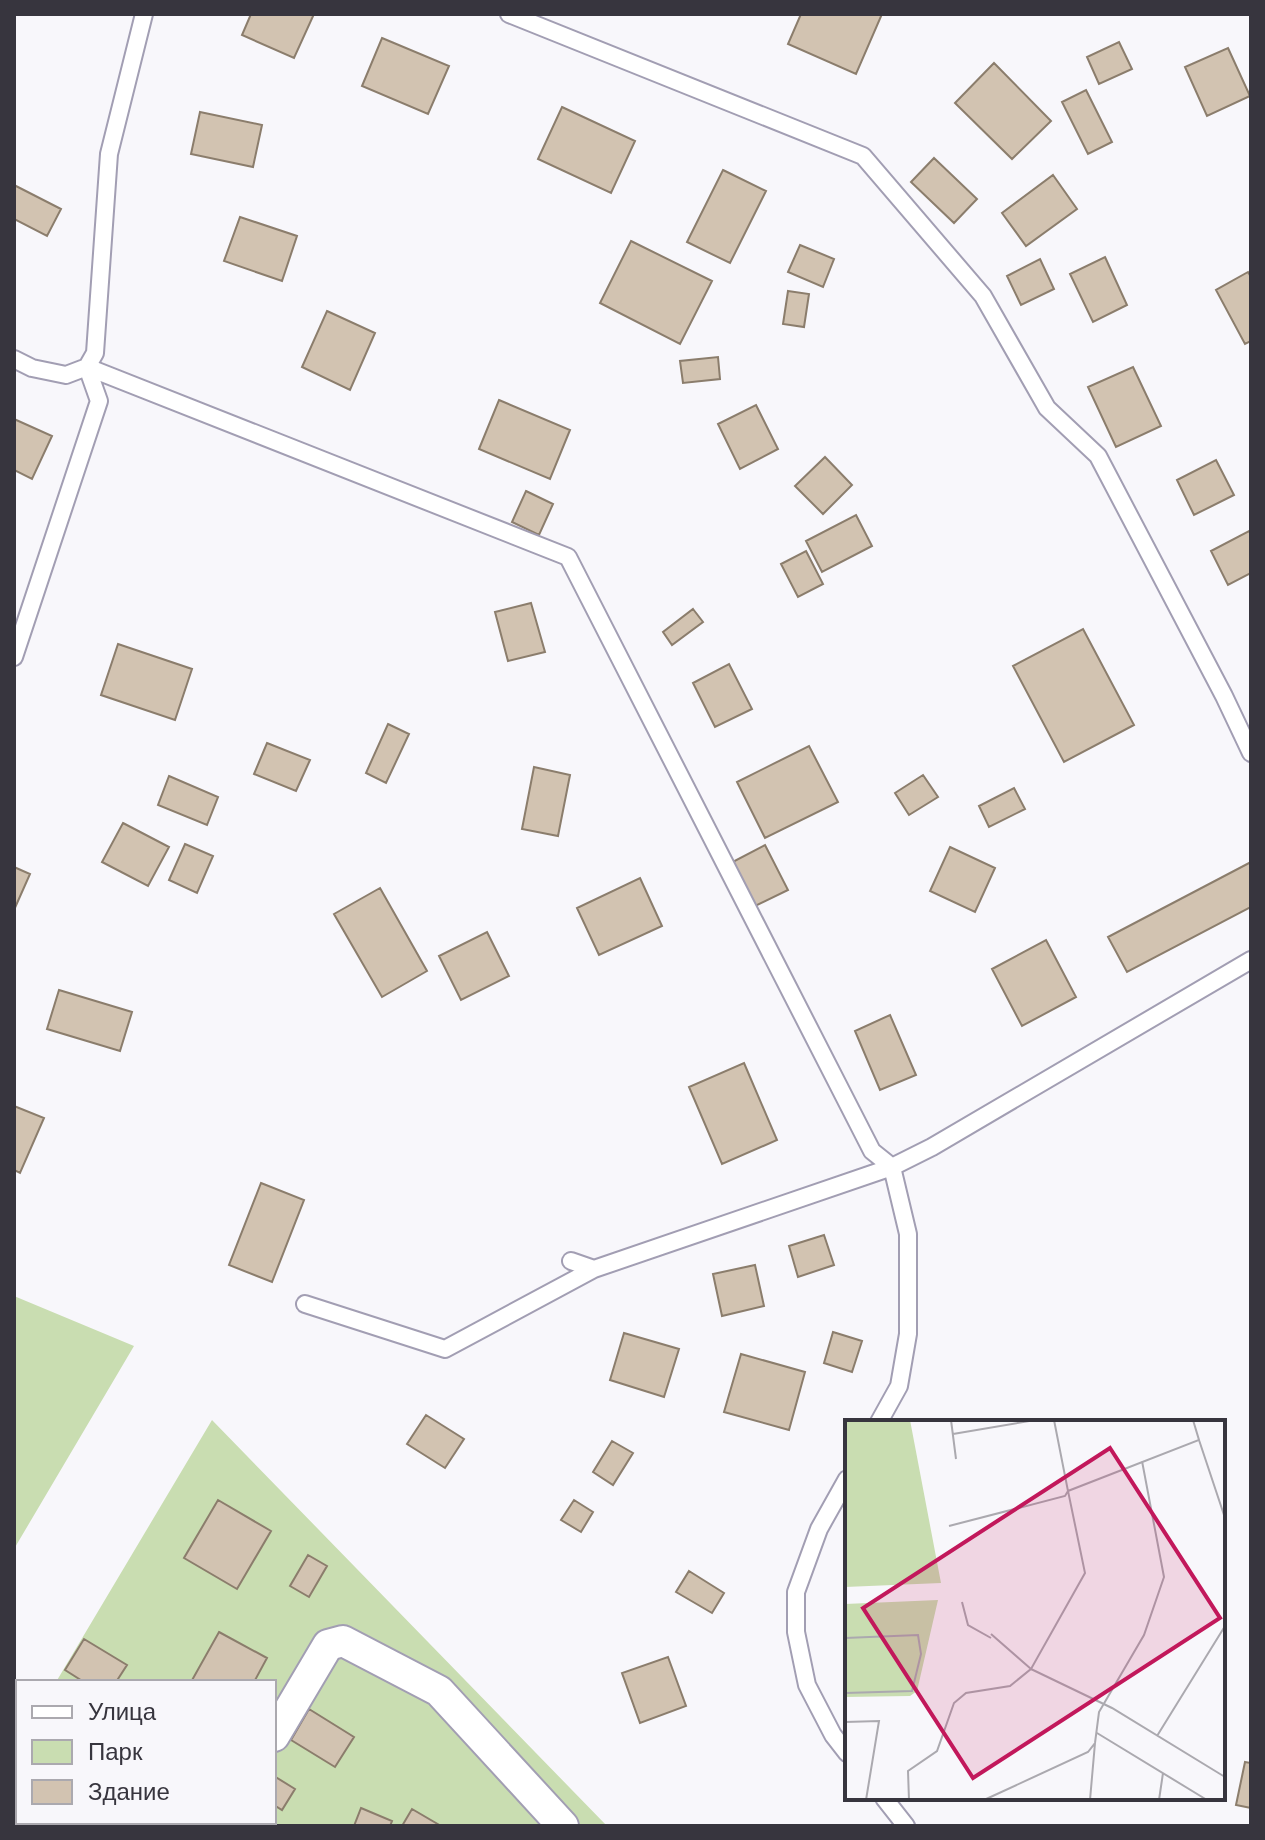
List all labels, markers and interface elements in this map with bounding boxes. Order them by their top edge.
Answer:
inset map [845,1420,1225,1800]
legend [16,1680,276,1824]
text: Улица [88,1696,157,1727]
text: Парк [88,1736,143,1767]
text: Здание [88,1776,170,1807]

